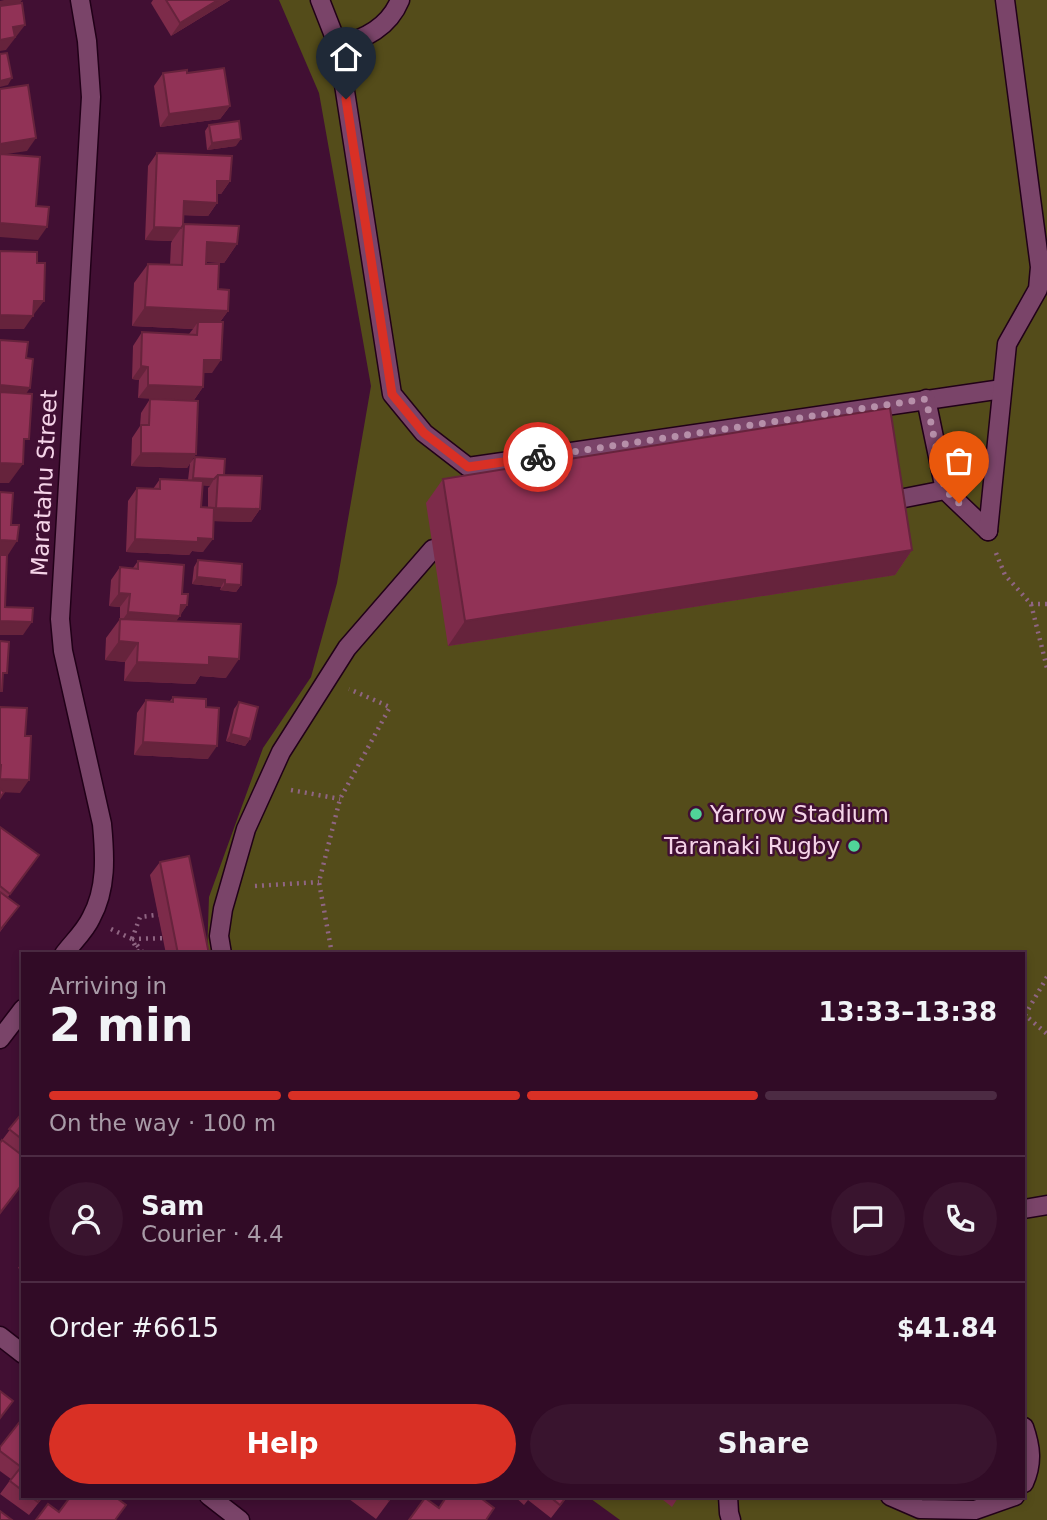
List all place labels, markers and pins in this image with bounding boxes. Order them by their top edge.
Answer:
pin [316,27,376,99]
pin [929,431,989,503]
place label: Yarrow Stadium [709,801,889,827]
marker: Yarrow Stadium [688,806,704,822]
place label: Taranaki Rugby [663,833,840,859]
marker: Taranaki Rugby [846,838,862,854]

